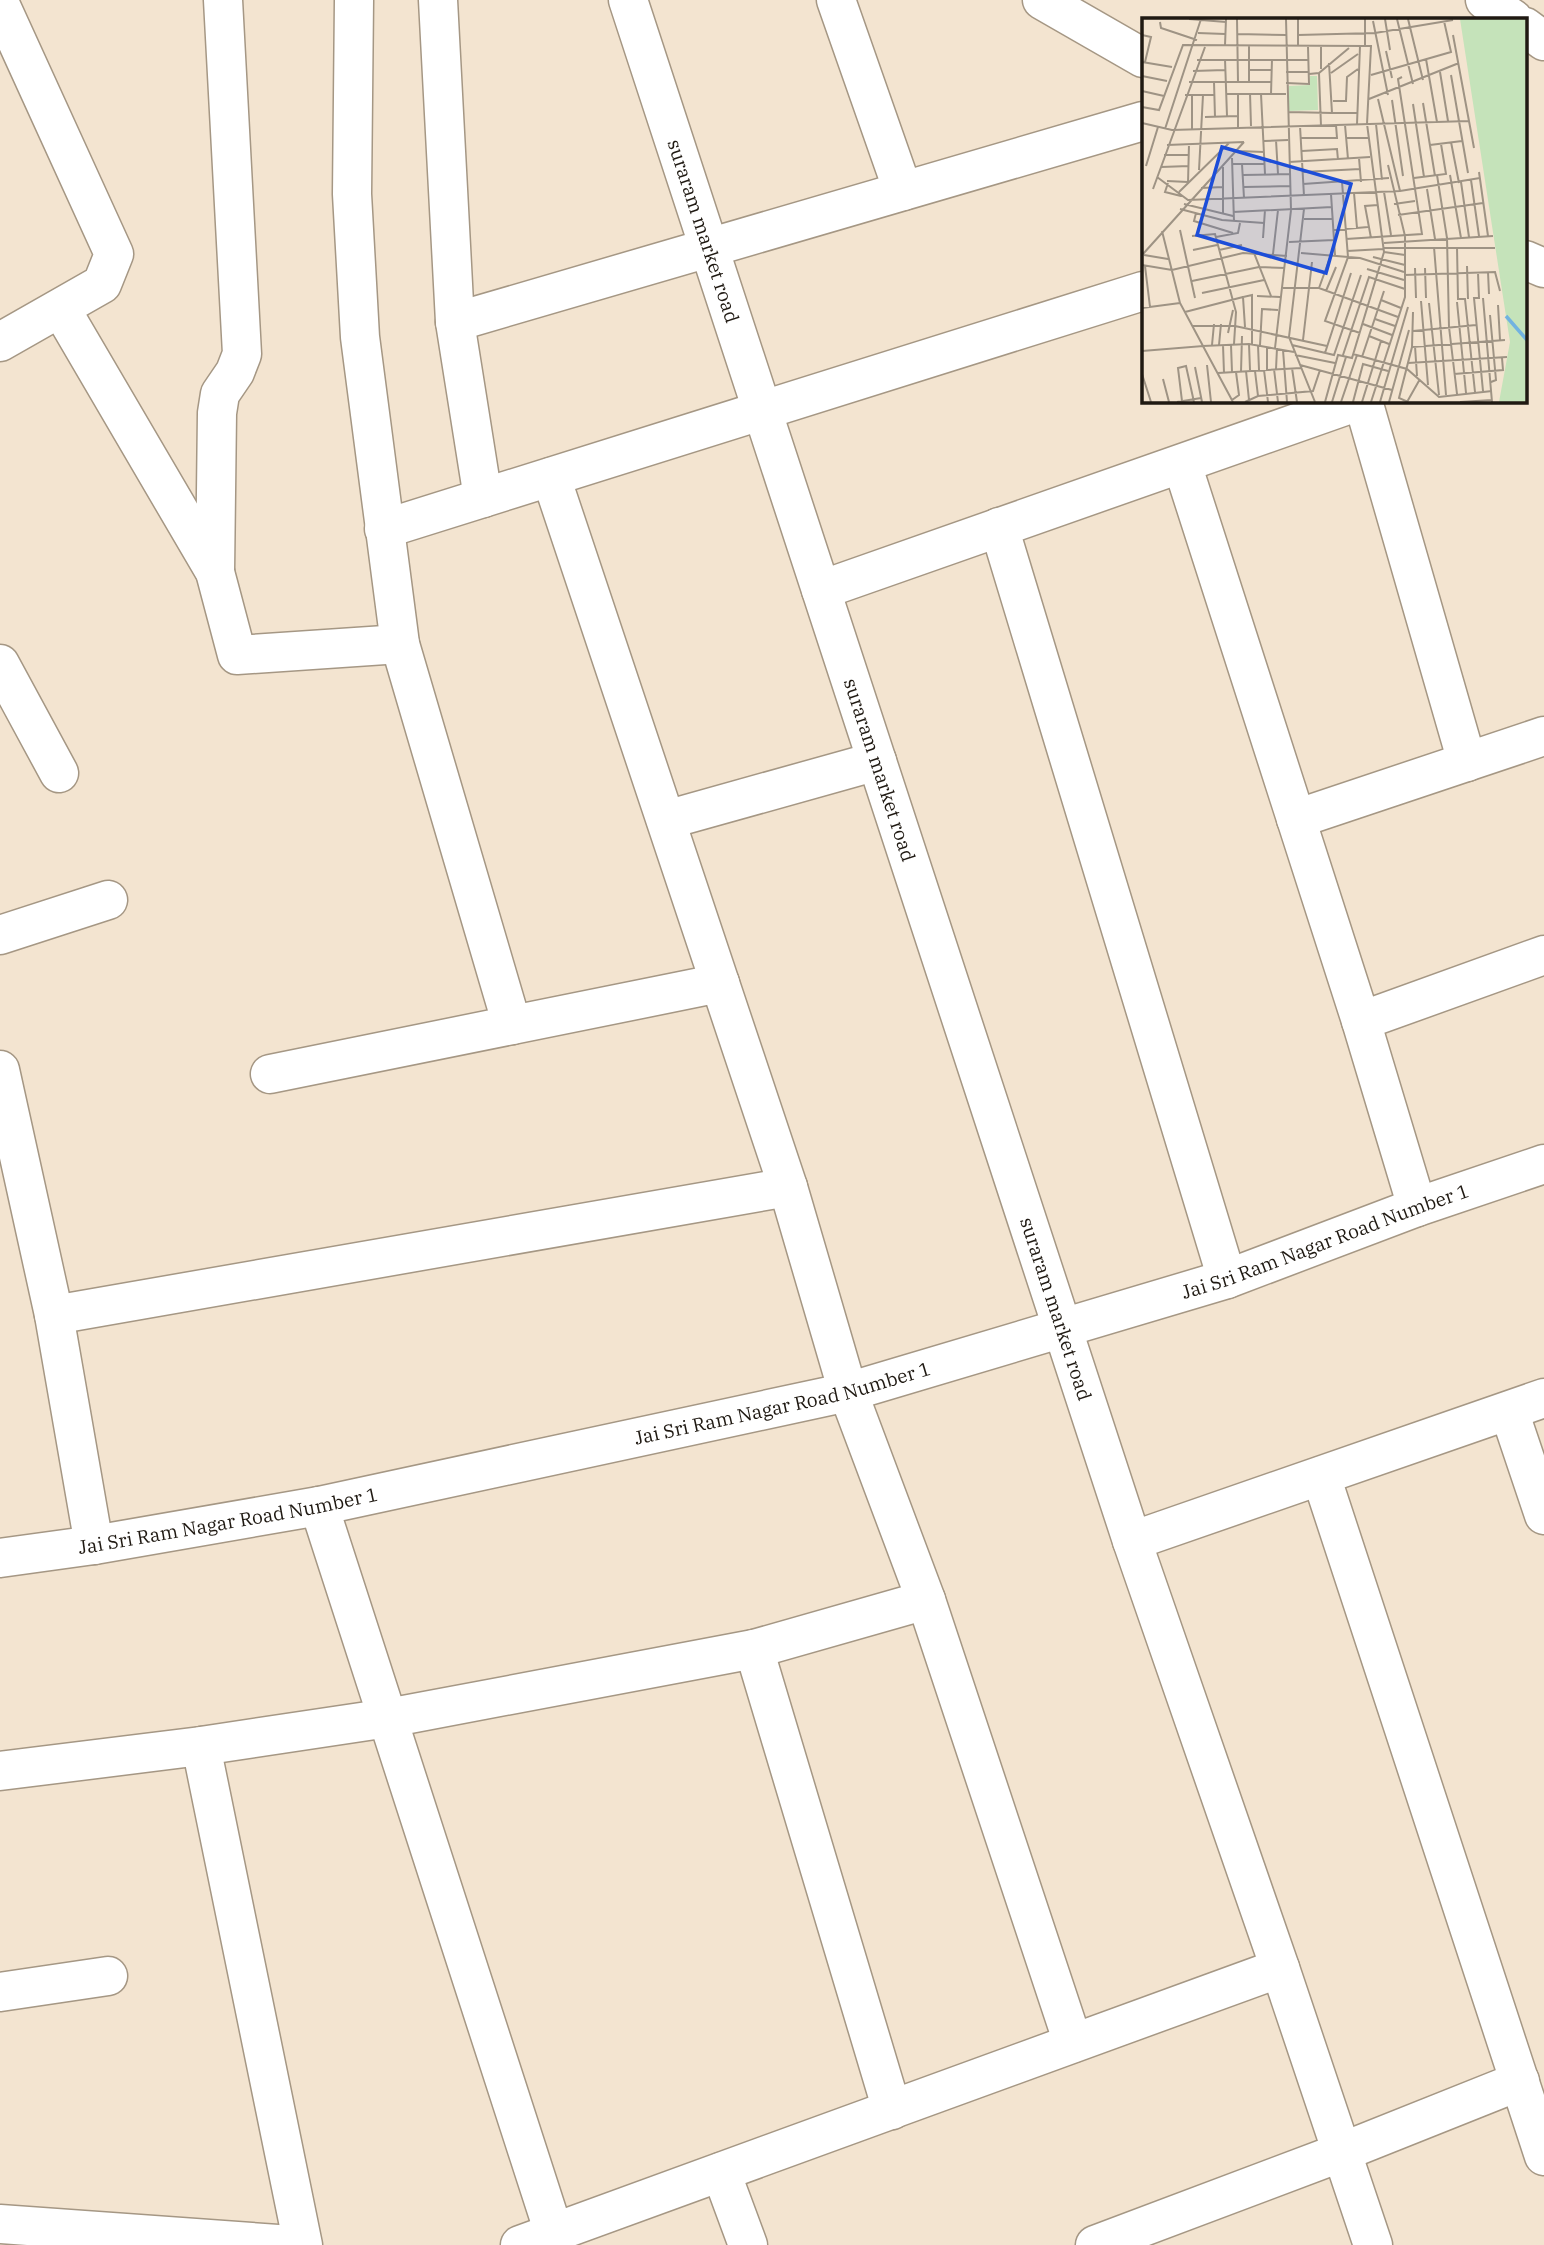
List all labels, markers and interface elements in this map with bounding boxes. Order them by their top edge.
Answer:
inset map [1142,18,1526,402]
street label: suraram market road [662,136,745,326]
street label: suraram market road [839,675,921,865]
street label: Jai Sri Ram Nagar Road Number 1 [1179,1178,1472,1304]
street label: suraram market road [1015,1214,1097,1404]
street label: Jai Sri Ram Nagar Road Number 1 [632,1356,933,1450]
street label: Jai Sri Ram Nagar Road Number 1 [77,1482,380,1559]

